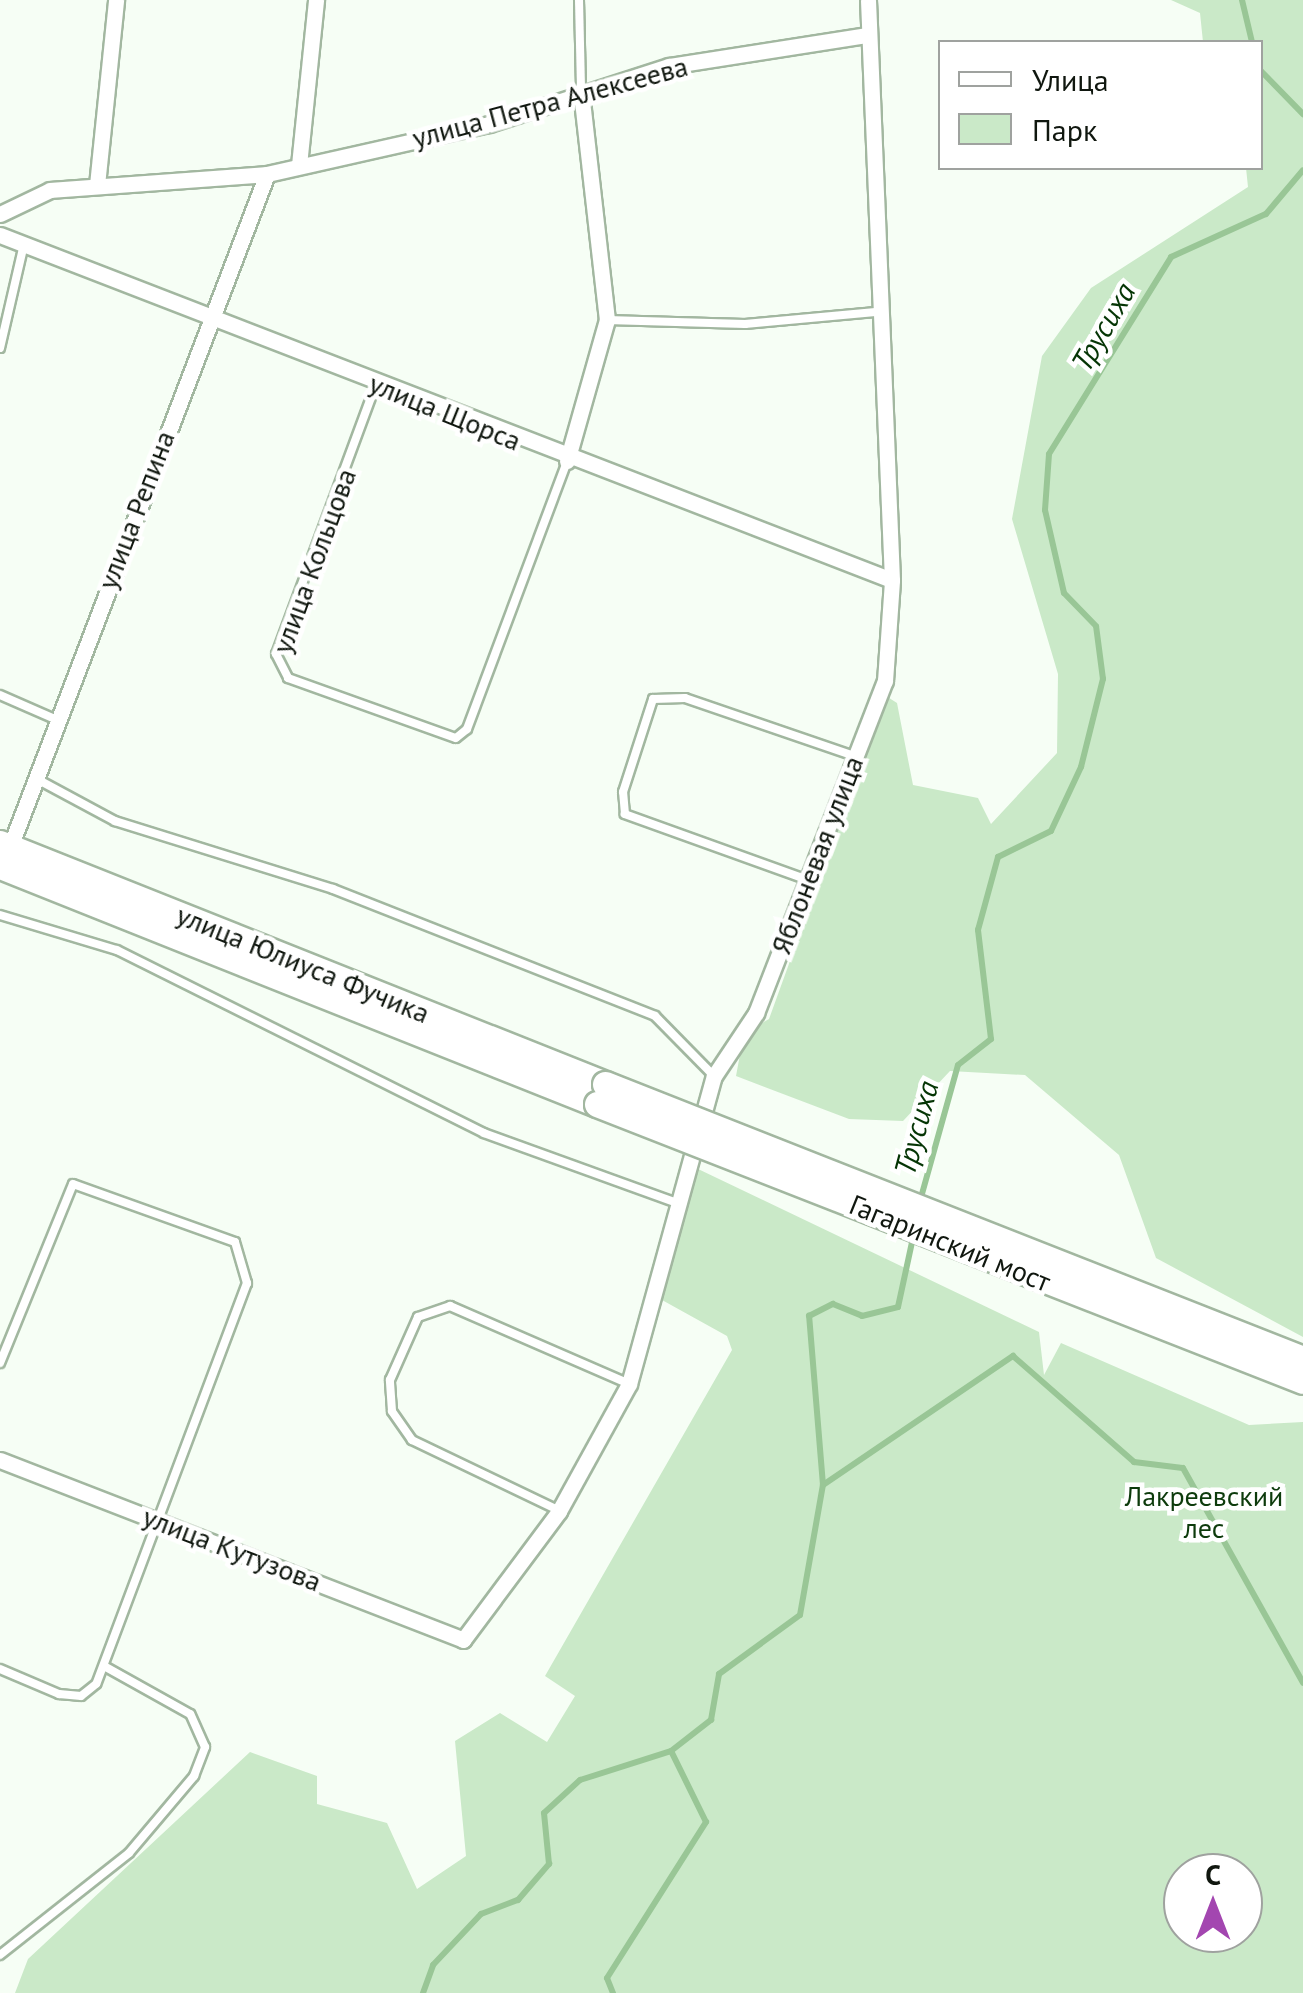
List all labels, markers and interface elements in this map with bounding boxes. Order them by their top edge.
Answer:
legend [938,40,1263,170]
street label: улица Петра Алексеева [408,49,692,155]
text: Улица [1032,60,1109,99]
text: Парк [1032,110,1097,149]
water label: Трусиха [1063,276,1143,378]
street label: улица Щорса [364,366,526,458]
street label: улица Репина [90,426,182,594]
street label: улица Кольцова [265,464,363,658]
street label: Яблоневая улица [764,751,870,959]
street label: улица Юлиуса Фучика [172,898,434,1030]
water label: Трусиха [886,1077,946,1179]
street label: Гагаринский мост [845,1187,1055,1299]
park label: Лакреевский лес [1125,1479,1283,1545]
street label: улица Кутузова [138,1500,326,1598]
north arrow [1163,1853,1263,1953]
text: С [1205,1856,1221,1893]

